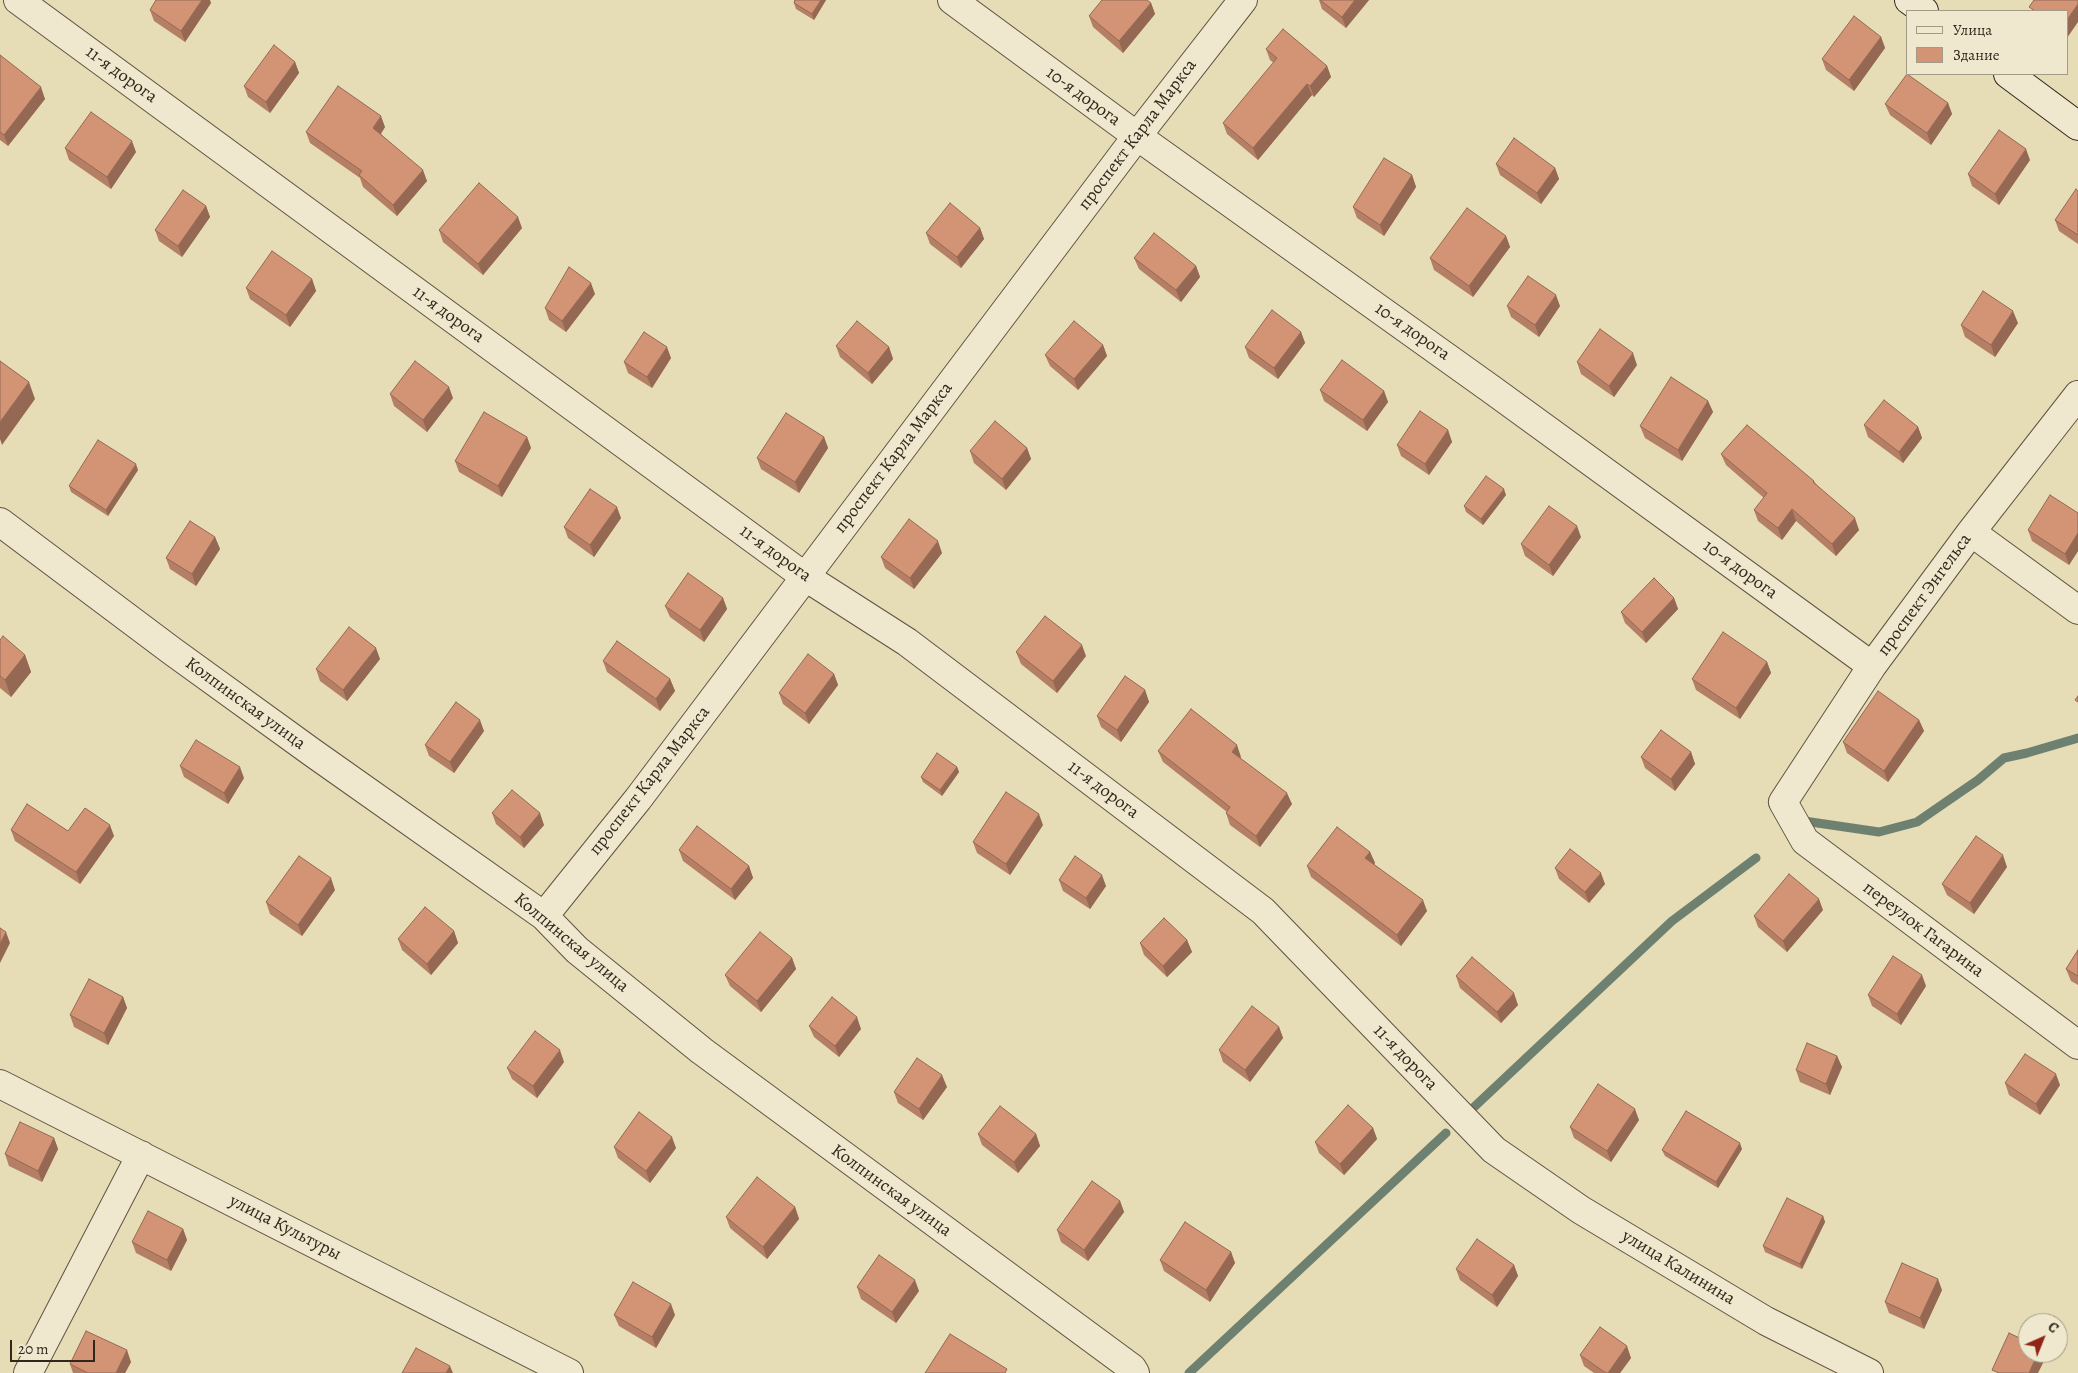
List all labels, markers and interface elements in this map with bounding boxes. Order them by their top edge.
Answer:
legend [1906,10,2068,75]
text: Улица [1953,20,1992,40]
street label: 11-я дорога [81,42,161,108]
text: Здание [1953,45,2000,65]
street label: проспект Карла Маркса [1074,55,1202,215]
street label: 10-я дорога [1042,63,1124,131]
street label: 11-я дорога [408,282,488,348]
street label: 10-я дорога [1370,298,1454,366]
street label: проспект Карла Маркса [830,378,958,538]
street label: 11-я дорога [735,521,815,587]
street label: проспект Энгельса [1873,530,1977,660]
street label: 10-я дорога [1699,536,1781,604]
street label: Колпинская улица [181,653,309,755]
street label: проспект Карла Маркса [585,702,715,860]
street label: 11-я дорога [1063,756,1143,824]
street label: переулок Гагарина [1858,877,1988,983]
street label: Колпинская улица [509,889,633,997]
street label: 11-я дорога [1368,1021,1442,1095]
street label: Колпинская улица [827,1140,955,1242]
street label: улица Культуры [225,1190,345,1266]
street label: улица Калинина [1617,1226,1739,1310]
north arrow [2018,1313,2068,1363]
text: С [2043,1318,2063,1337]
scale bar [12,1330,98,1362]
text: 20 m [18,1339,49,1359]

